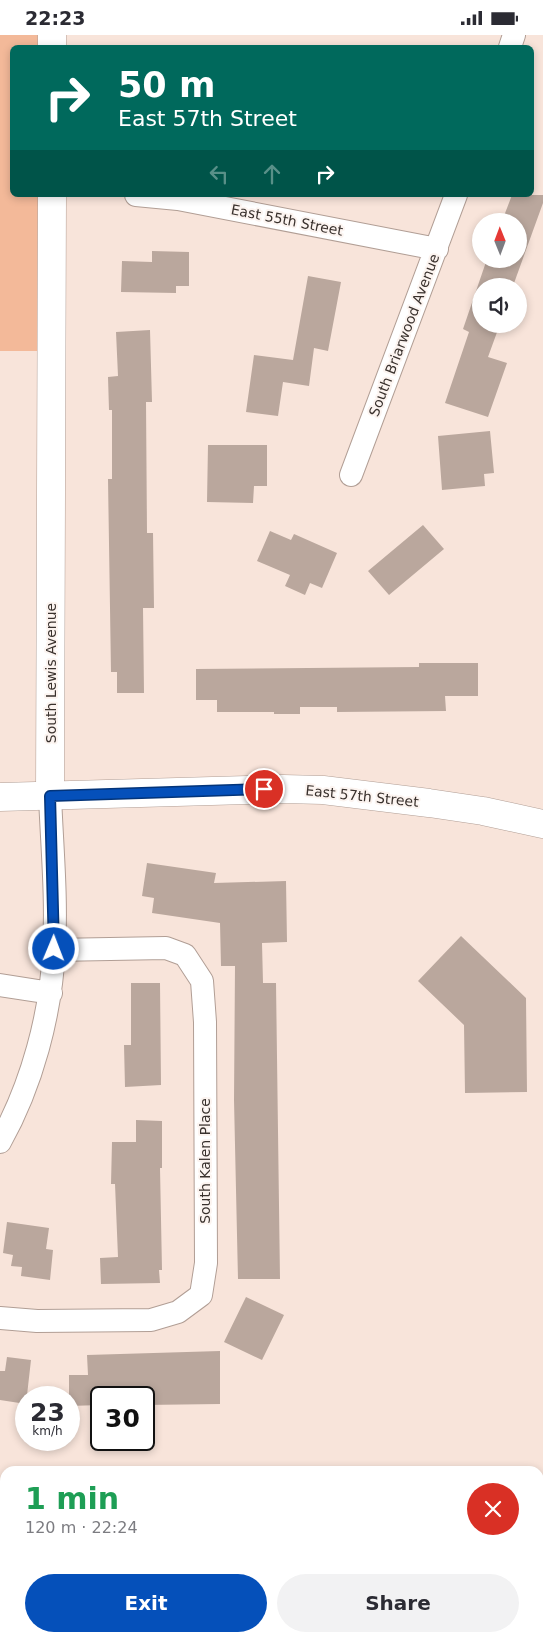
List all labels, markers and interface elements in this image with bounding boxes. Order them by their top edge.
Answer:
text: 22:23 [25,7,85,29]
icon: right [35,65,100,130]
text: 50 m [118,65,215,105]
text: East 57th Street [118,106,297,131]
icon: left [205,160,233,188]
icon: ahead [258,160,286,188]
icon: right [311,160,339,188]
street label: East 55th Street [230,201,345,239]
north arrow [472,213,528,267]
map controls [472,213,527,333]
street label: South Briarwood Avenue [366,252,442,418]
button: sound [472,278,527,333]
street label: South Lewis Avenue [43,603,59,743]
pin [243,768,285,810]
icon: arrive [250,775,278,803]
street label: East 57th Street [305,782,420,810]
position arrow [27,922,79,974]
street label: South Kalen Place [197,1098,213,1224]
speed limit sign: 30 [90,1386,155,1451]
text: 23 [30,1398,65,1427]
text: km/h [32,1424,63,1438]
text: 1 min [25,1481,119,1516]
button: close [467,1483,519,1535]
text: 120 m · 22:24 [25,1518,138,1537]
button: Exit [25,1574,267,1632]
button: Share [277,1574,519,1632]

